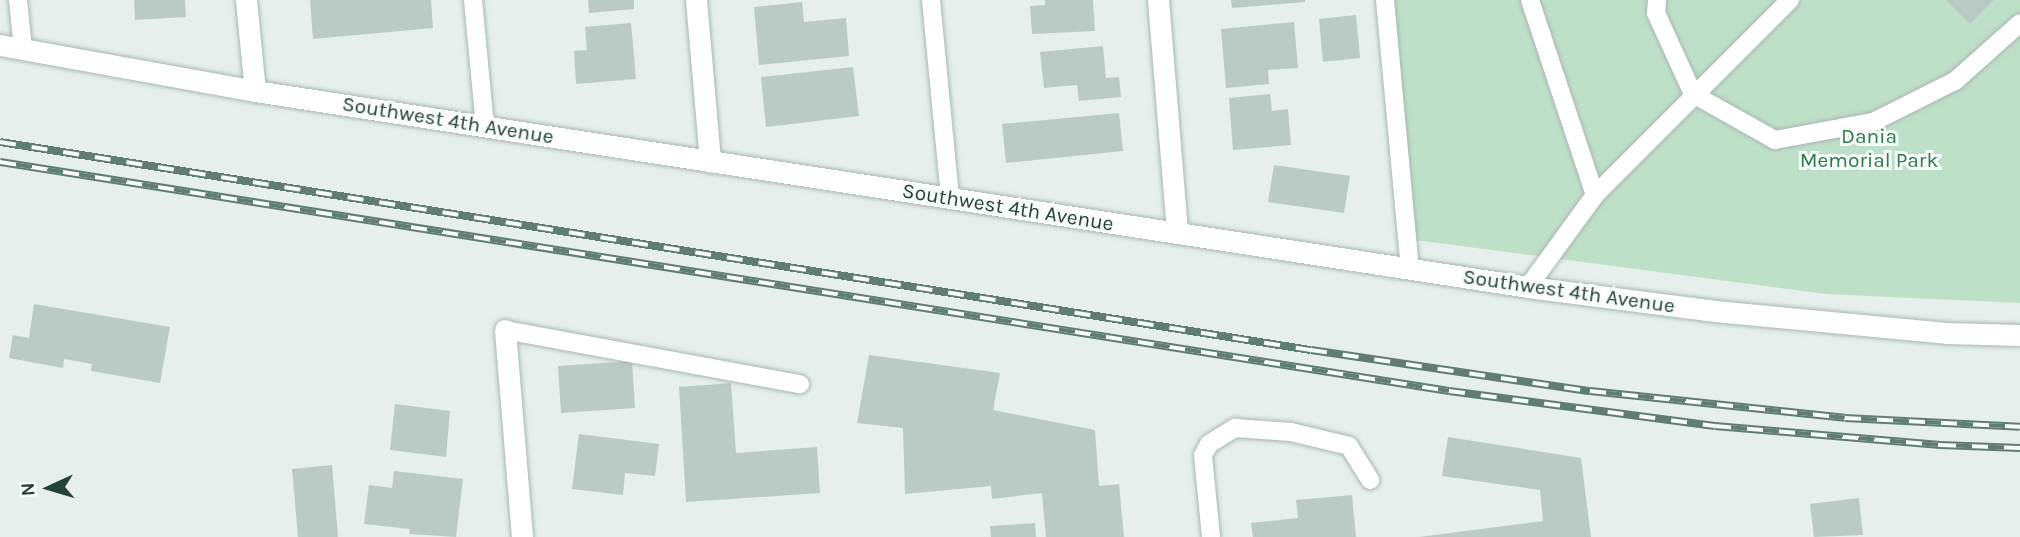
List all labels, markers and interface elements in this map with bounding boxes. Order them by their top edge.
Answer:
street label: Southwest 4th Avenue [340,91,556,149]
park label: Dania Memorial Park [1800,123,1938,173]
street label: Southwest 4th Avenue [900,178,1116,236]
street label: Southwest 4th Avenue [1461,264,1677,318]
north arrow [14,453,84,523]
text: N [17,482,39,497]

